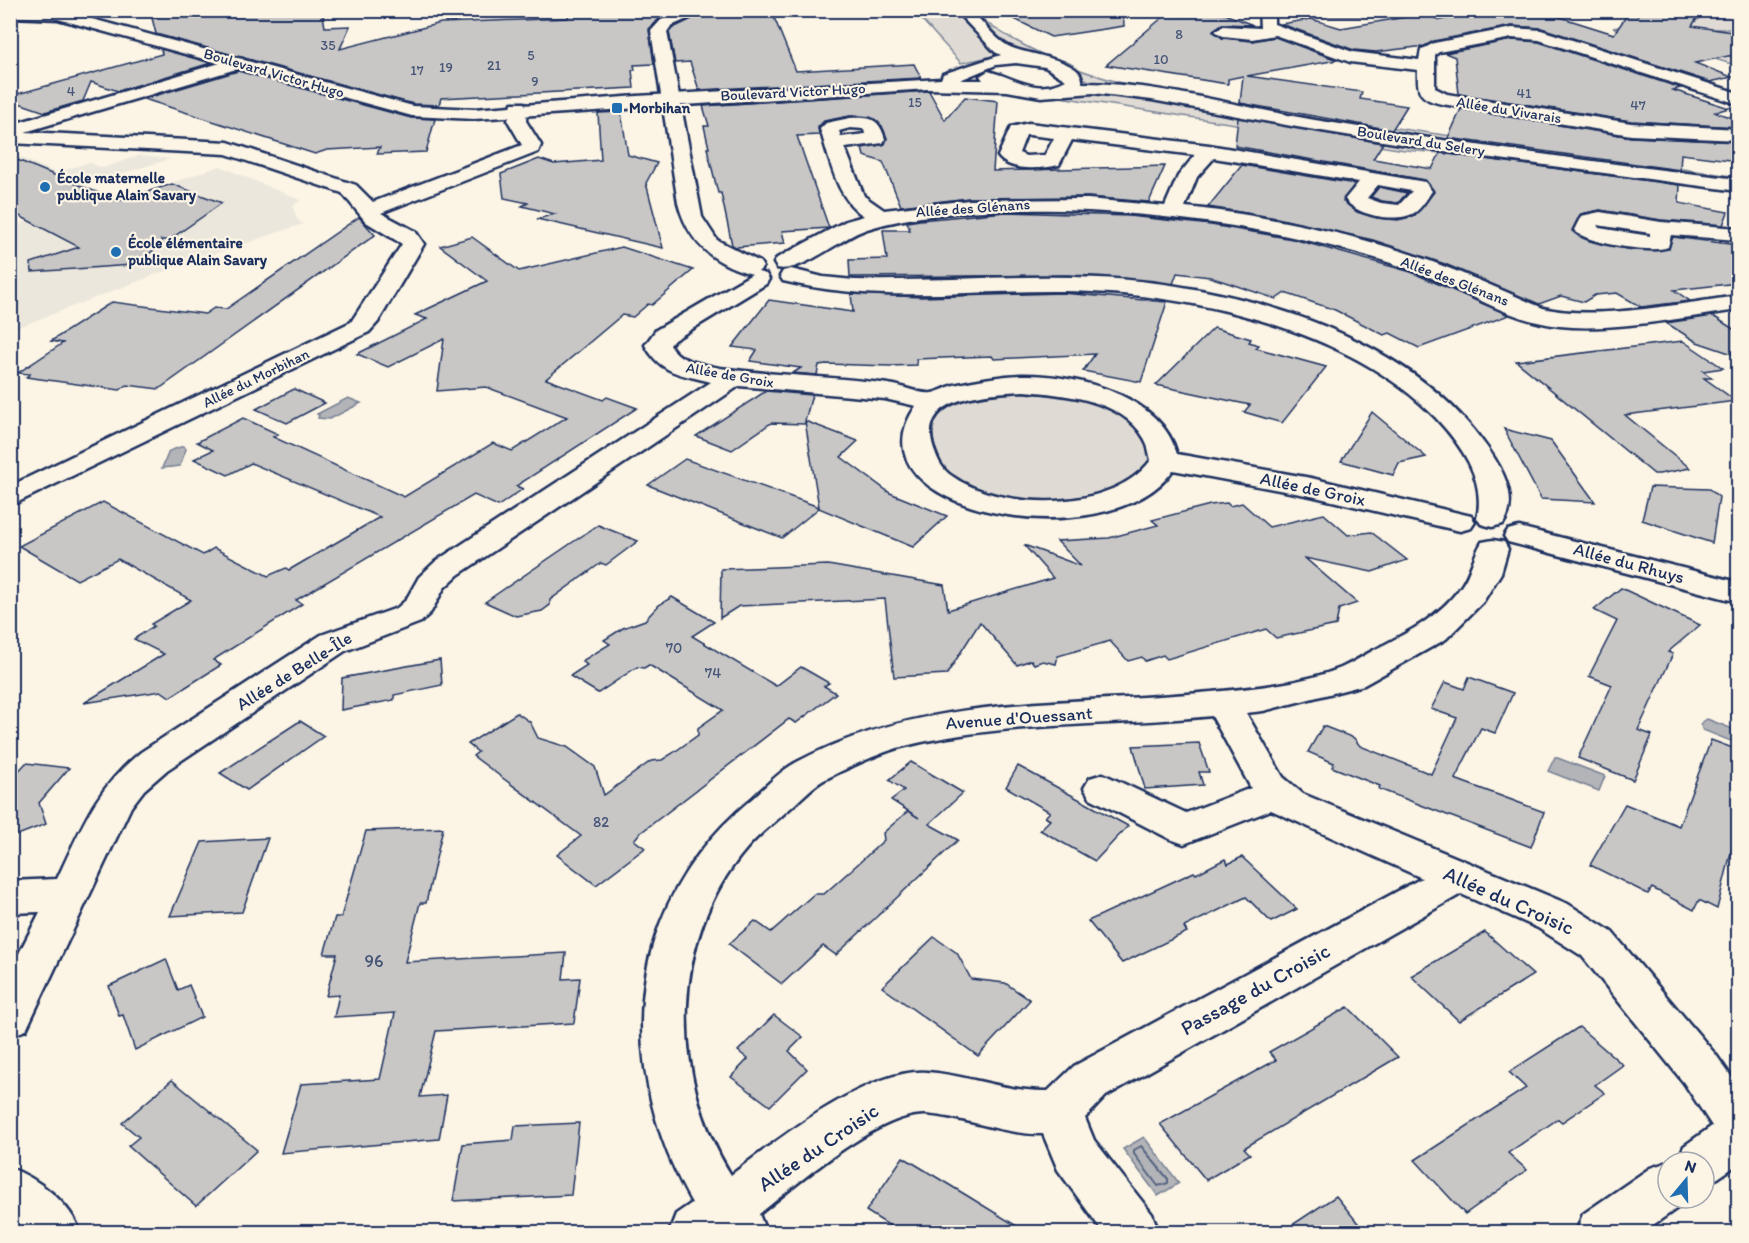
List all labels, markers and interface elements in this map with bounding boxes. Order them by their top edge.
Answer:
house number: 8 [1175,26,1183,43]
house number: 35 [321,37,335,54]
street label: Boulevard Victor Hugo [202,44,346,102]
house number: 5 [527,47,535,64]
house number: 10 [1153,51,1169,68]
house number: 21 [487,57,501,74]
house number: 19 [439,59,453,76]
house number: 17 [410,62,424,79]
house number: 9 [531,73,539,90]
street label: Boulevard Victor Hugo [720,79,866,105]
house number: 4 [67,83,76,100]
house number: 41 [1517,85,1532,102]
street label: Allée du Vivarais [1455,93,1563,127]
house number: 15 [908,94,922,111]
house number: 47 [1630,97,1646,114]
place label: Morbihan [629,99,691,117]
marker: Morbihan [610,101,624,115]
street label: Boulevard du Selery [1356,122,1486,160]
place label: École maternelle publique Alain Savary [56,168,197,205]
marker: École maternelle publique Alain Savary [38,180,52,194]
street label: Allée des Glénans [915,195,1031,221]
place label: École élémentaire publique Alain Savary [127,233,268,270]
marker: École élémentaire publique Alain Savary [109,245,123,259]
street label: Allée des Glénans [1398,252,1512,310]
street label: Allée du Morbihan [200,344,313,412]
street label: Allée de Groix [684,358,776,392]
street label: Allée de Groix [1258,467,1368,511]
street label: Allée du Rhuys [1571,538,1687,588]
street label: Allée de Belle-Île [232,627,356,715]
house number: 70 [666,639,682,657]
house number: 74 [705,664,721,682]
street label: Avenue d'Ouessant [945,702,1094,734]
house number: 82 [593,813,609,831]
street label: Allée du Croisic [1440,860,1578,940]
street label: Passage du Croisic [1176,938,1334,1040]
house number: 96 [365,950,383,972]
street label: Allée du Croisic [753,1097,883,1196]
north arrow [1656,1150,1716,1210]
text: N [1683,1156,1699,1177]

